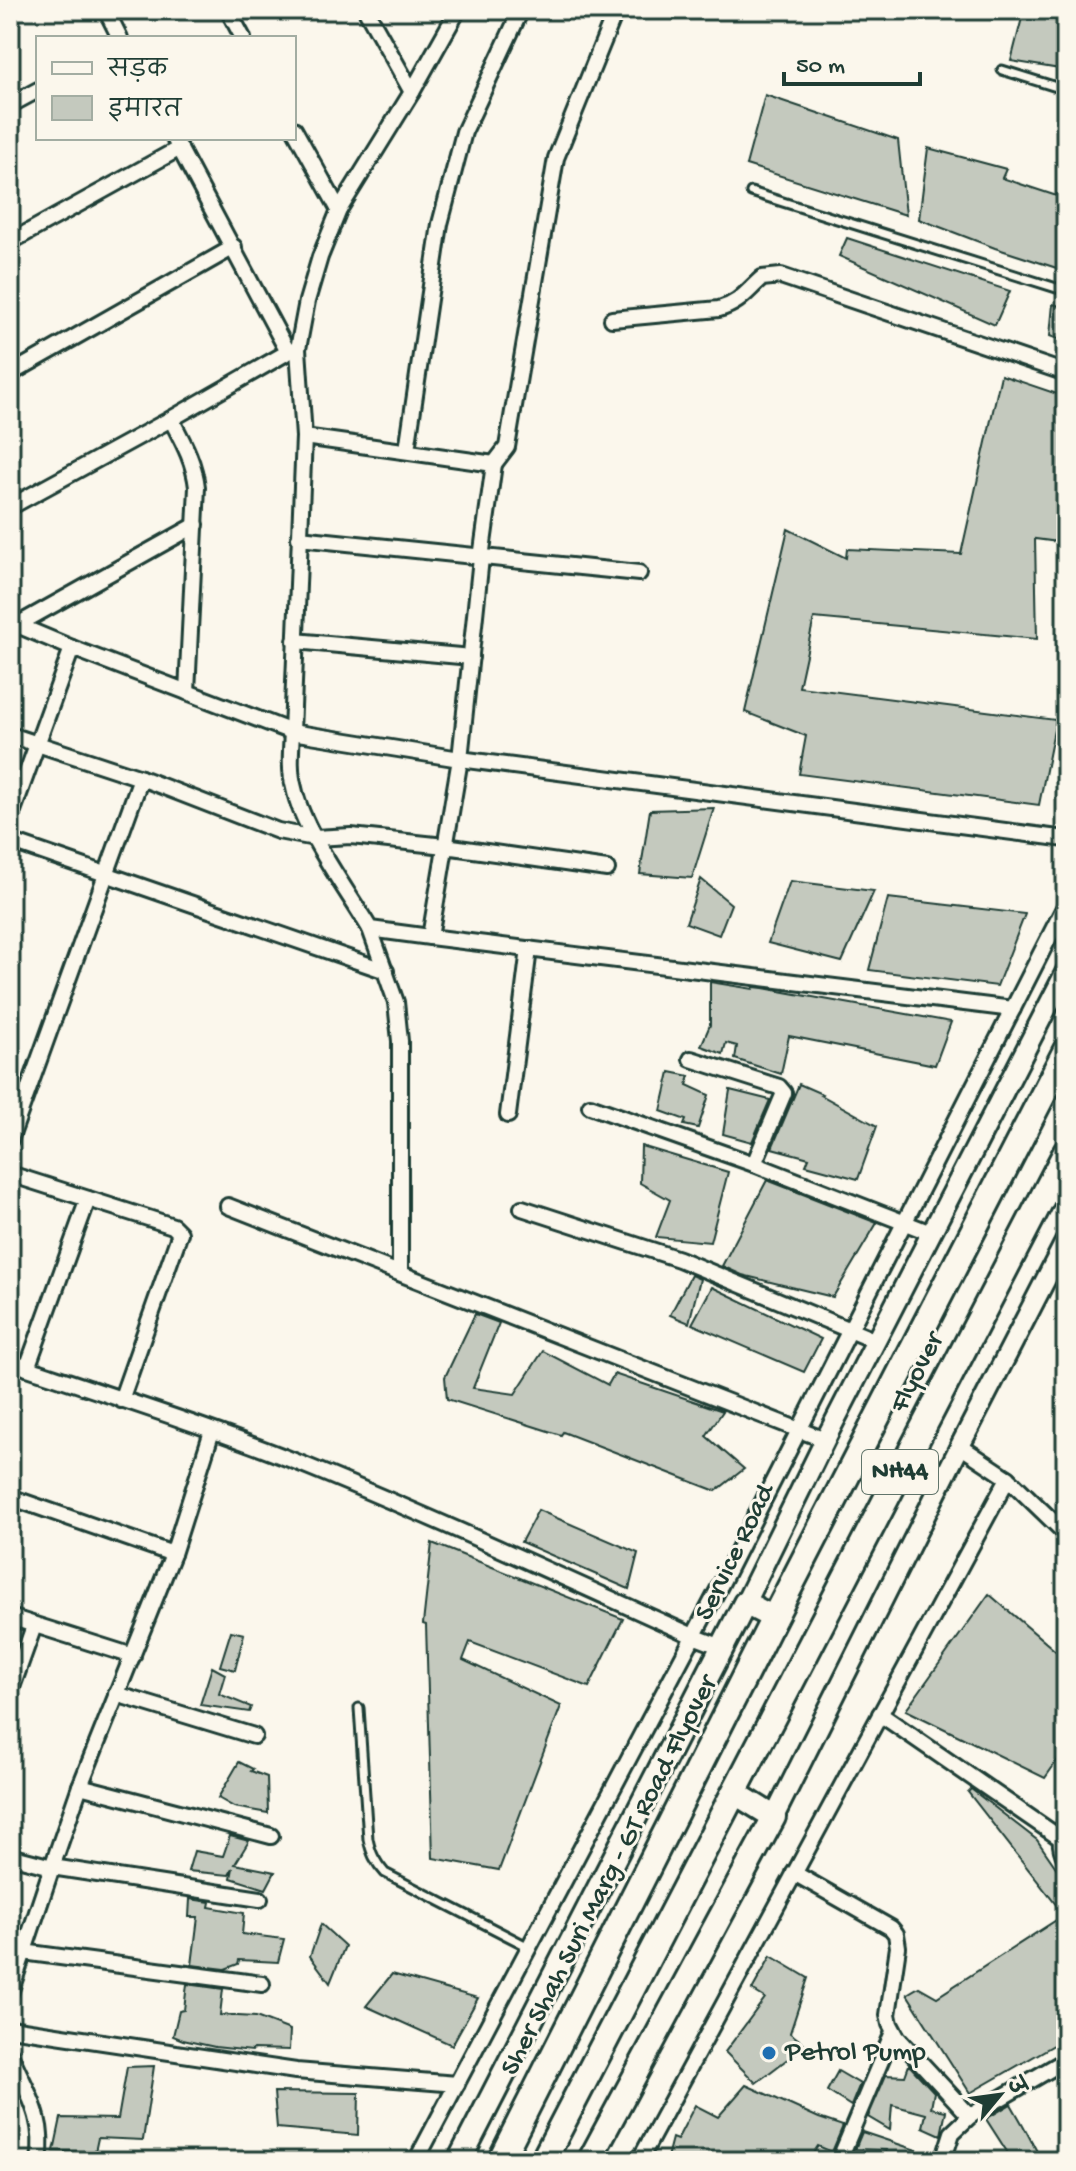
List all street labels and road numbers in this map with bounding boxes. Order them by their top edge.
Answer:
street label: Flyover [883,1326,953,1419]
road number: NH44 [862,1450,938,1494]
street label: Service Road [689,1477,784,1627]
street label: Sher Shah Suri Marg - GT Road Flyover [494,1669,726,2081]

